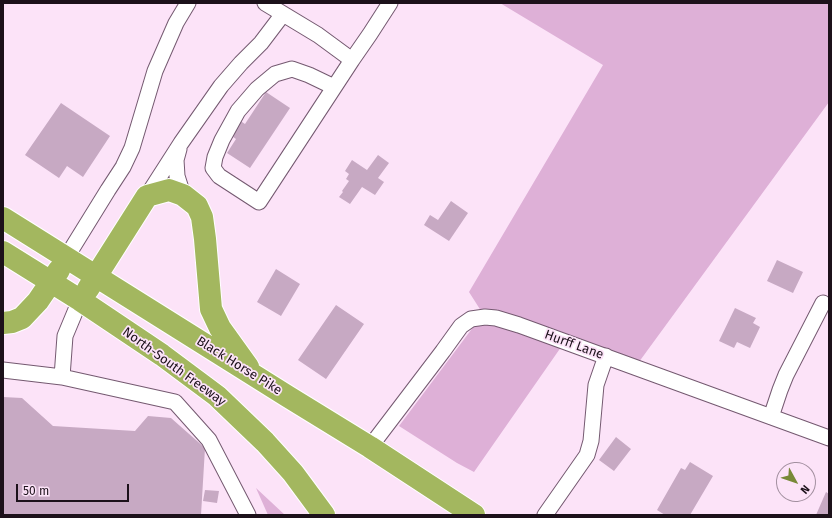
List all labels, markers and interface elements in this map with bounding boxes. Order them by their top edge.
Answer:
street label: North-South Freeway [119,324,229,410]
street label: Hurff Lane [542,327,606,363]
street label: Black Horse Pike [193,333,285,399]
north arrow [776,462,816,502]
scale bar [18,476,131,502]
text: N [797,482,812,496]
text: 50 m [23,484,49,498]

